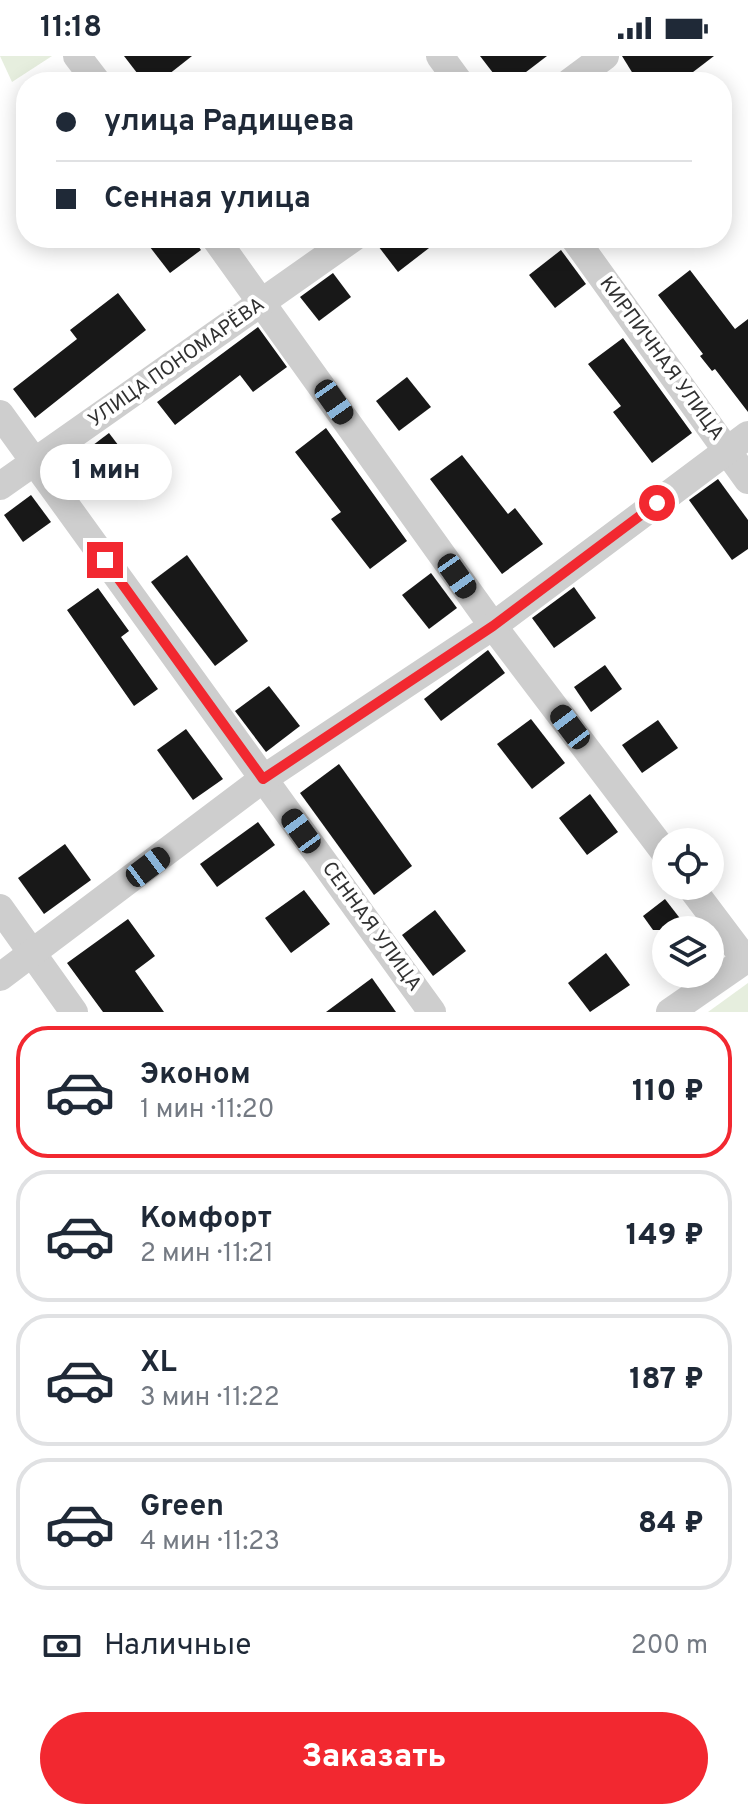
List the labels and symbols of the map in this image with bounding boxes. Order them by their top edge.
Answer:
street label: КИРПИЧНАЯ УЛИЦА [593,272,729,446]
street label: УЛИЦА ПОНОМАРЁВА [83,291,270,434]
car [310,375,358,429]
callout: 1 мин [39,444,171,500]
route start [639,485,675,521]
route end [87,542,123,578]
car [433,549,481,603]
car [546,701,594,753]
car [277,805,325,857]
car [122,843,174,891]
street label: СЕННАЯ УЛИЦА [315,857,427,997]

